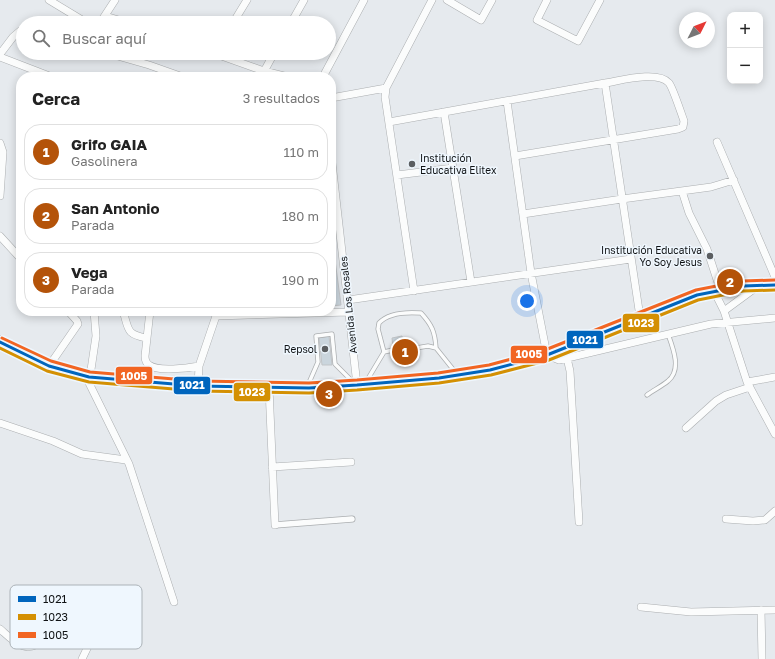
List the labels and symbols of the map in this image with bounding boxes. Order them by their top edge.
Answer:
north arrow [679,12,715,48]
place label: Institución Educativa Elitex [420,152,497,176]
marker: Institución Educativa Elitex [407,159,417,169]
place label: Institución Educativa Yo Soy Jesus [601,244,702,268]
marker: Institución Educativa Yo Soy Jesus [705,251,715,261]
street label: Avenida Los Rosales [337,256,359,354]
pin: 2 [717,267,743,297]
your location [517,291,537,311]
line badge: 1023 [622,313,660,333]
text: 1023 [628,316,654,329]
line badge: 1021 [566,330,604,349]
text: 1021 [572,333,598,346]
pin: 1 [392,337,418,367]
place label: Repsol [284,343,317,355]
marker: Repsol [320,344,330,354]
line badge: 1005 [510,345,548,364]
text: 1005 [516,347,543,360]
line badge: 1005 [115,366,153,385]
text: 1005 [121,369,148,382]
line badge: 1021 [173,376,211,395]
text: 1021 [179,378,205,391]
pin: 3 [316,379,342,409]
line badge: 1023 [233,382,271,402]
text: 1023 [239,385,265,398]
legend [10,585,142,649]
text: 1021 [43,592,67,605]
text: 1023 [43,610,68,623]
text: 1005 [43,628,68,641]

